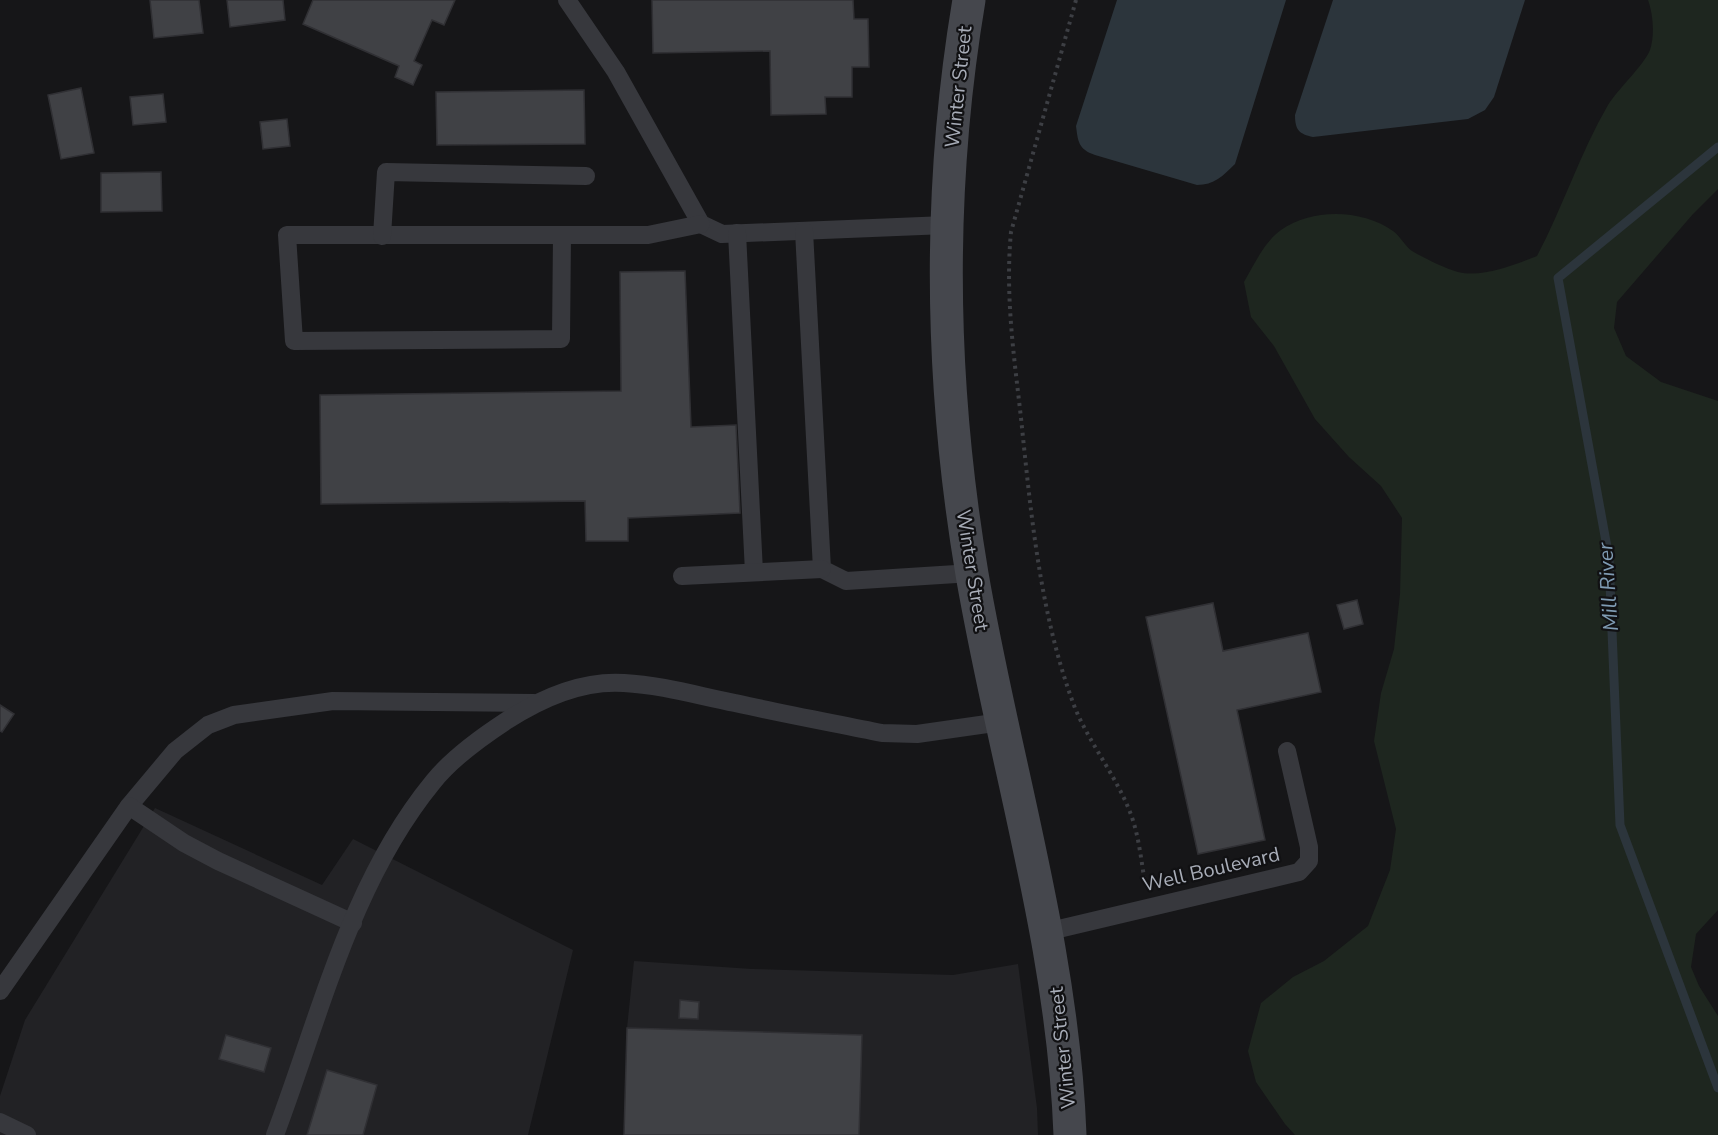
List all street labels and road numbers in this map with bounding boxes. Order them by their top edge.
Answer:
street label: Winter Street [939,24,978,149]
street label: Winter Street [950,508,996,634]
street label: Well Boulevard [1140,841,1282,898]
street label: Winter Street [1043,985,1082,1110]

